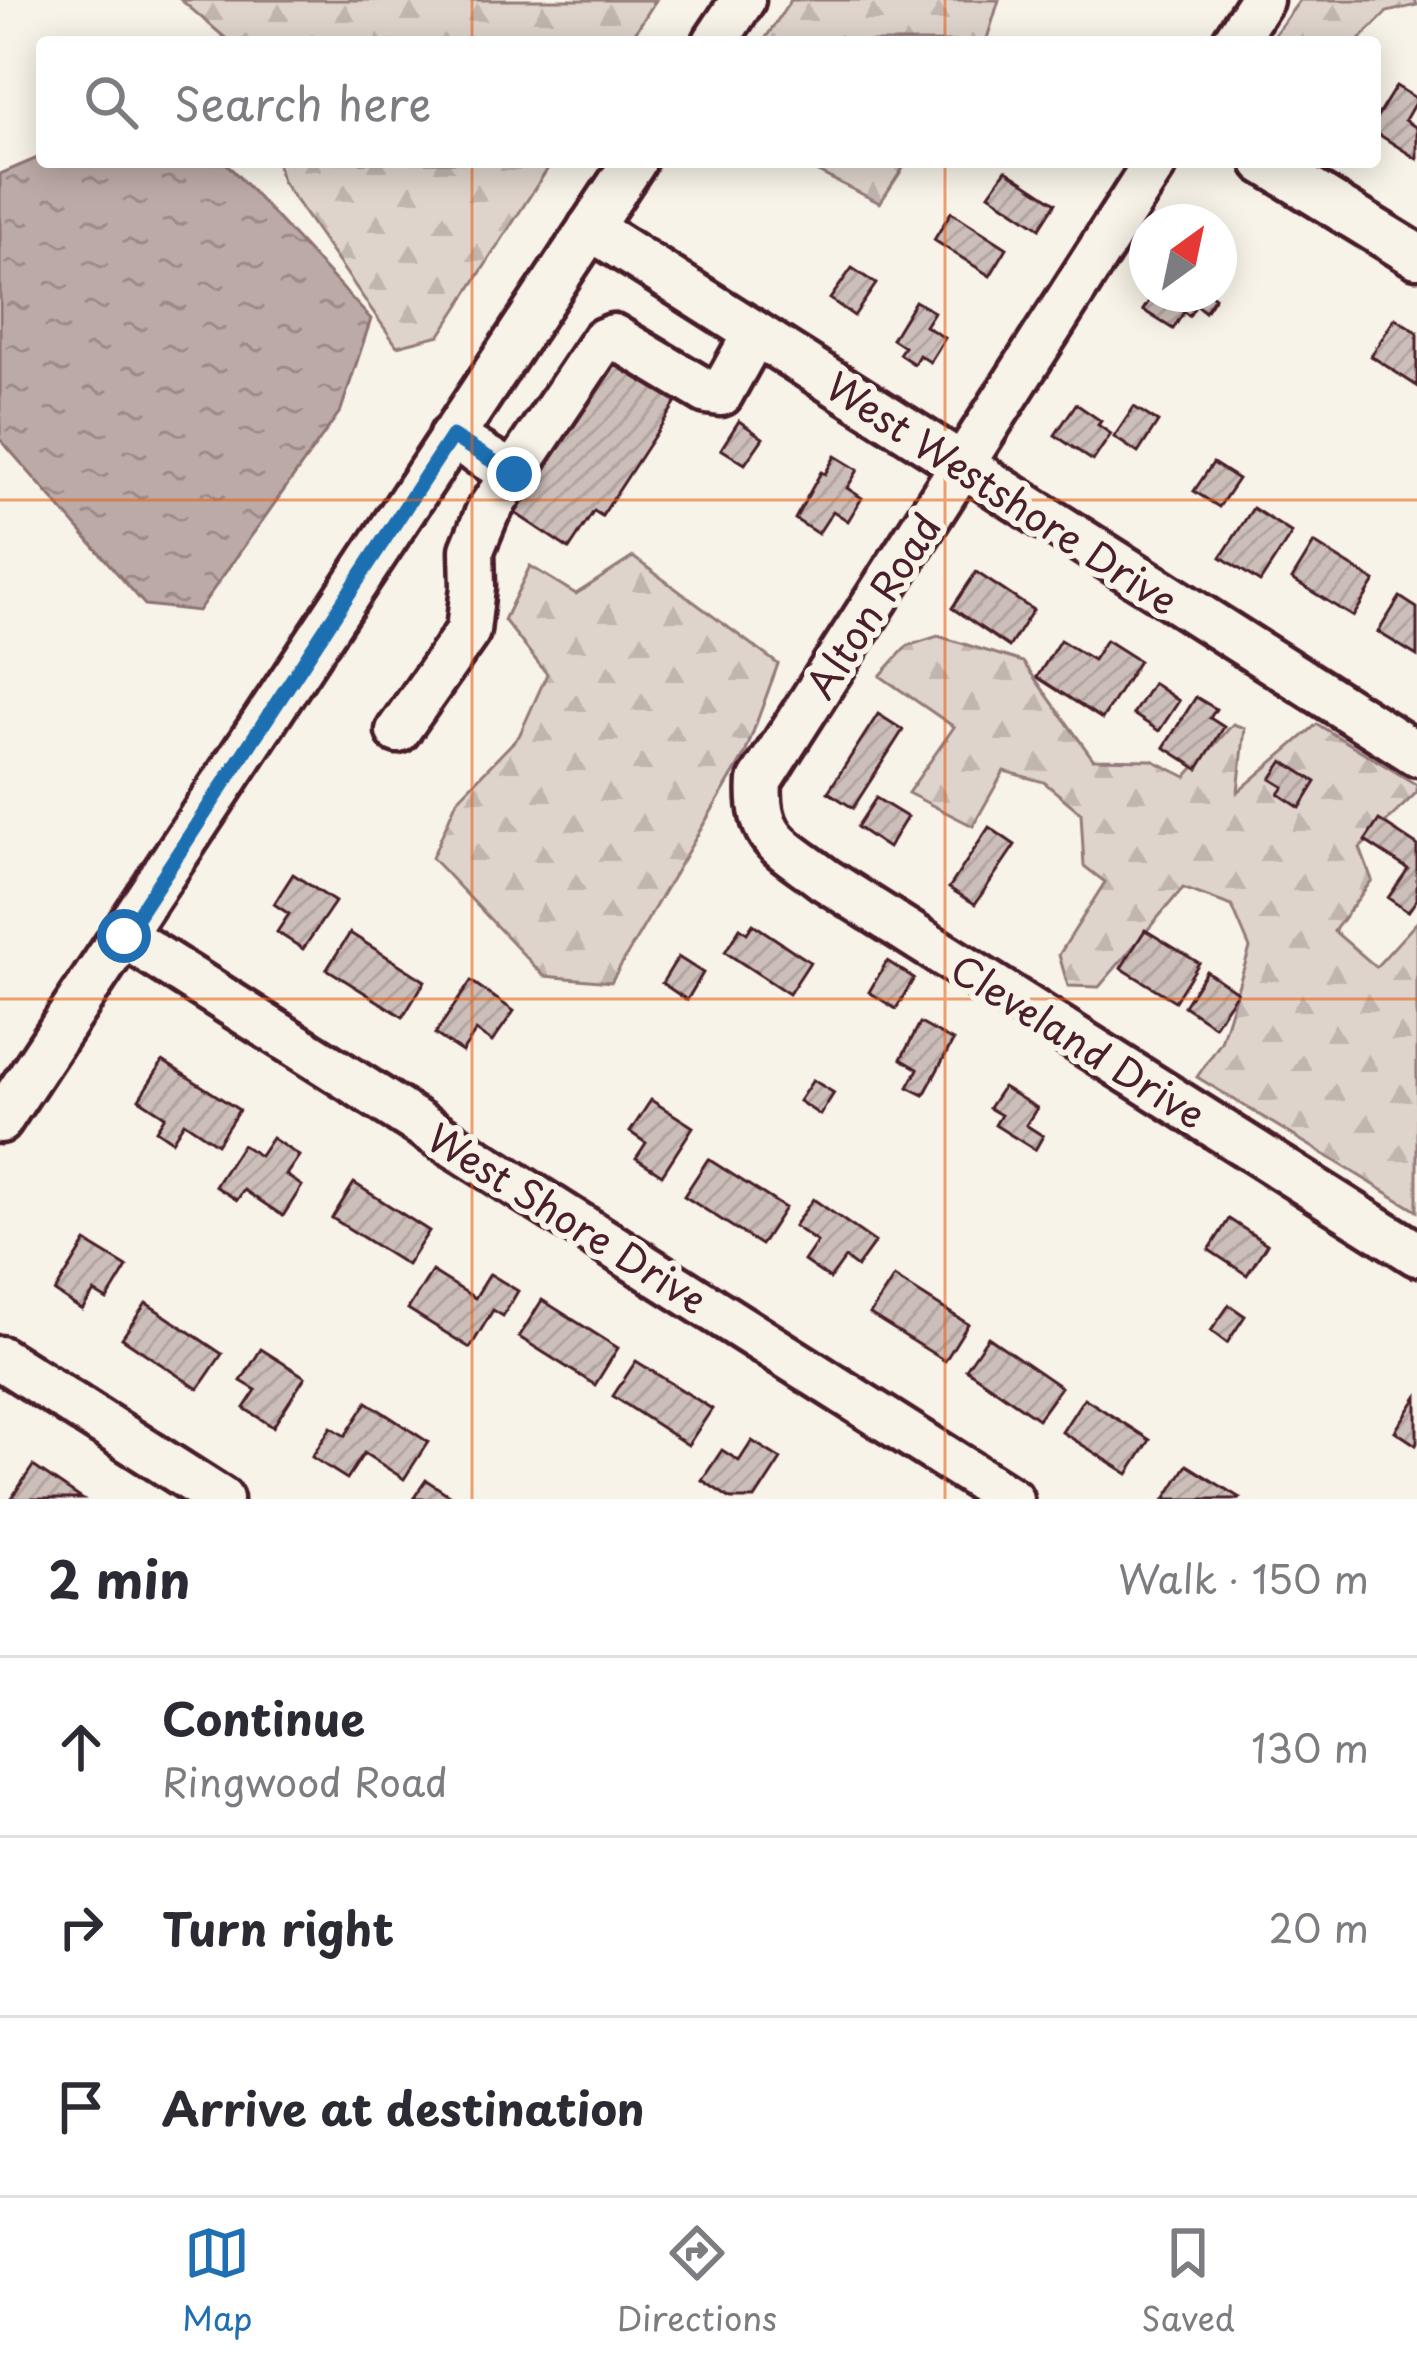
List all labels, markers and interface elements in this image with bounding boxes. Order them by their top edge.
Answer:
search box [36,36,1381,168]
text: Search here [174,68,431,136]
icon: search [78,69,144,135]
north arrow [1129,204,1237,312]
street label: West Westshore Drive [815,356,1191,628]
route end [487,447,541,501]
street label: Alton Road [790,501,954,709]
route start [97,909,151,963]
street label: Cleveland Drive [940,938,1218,1142]
street label: West Shore Drive [417,1107,719,1327]
text: 2 min [48,1539,190,1616]
text: Walk · 150 m [1118,1548,1369,1607]
text: Continue [162,1683,365,1751]
icon: ahead [48,1714,114,1780]
text: 130 m [1251,1717,1369,1776]
text: Ringwood Road [162,1751,448,1810]
text: Turn right [162,1893,394,1961]
icon: right [48,1894,114,1960]
text: 20 m [1268,1897,1369,1956]
text: Arrive at destination [162,2073,645,2141]
icon: arrive [48,2074,114,2140]
tab: Map [182,2220,253,2342]
tab: Directions [617,2220,777,2342]
tab: Saved [1141,2220,1235,2342]

